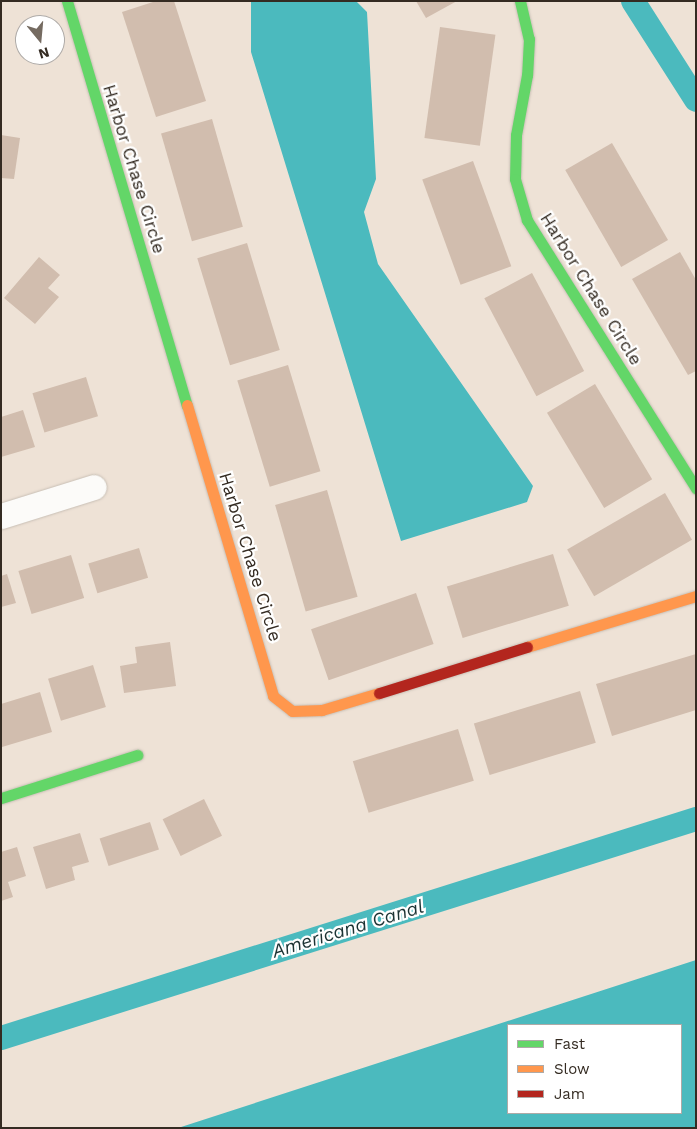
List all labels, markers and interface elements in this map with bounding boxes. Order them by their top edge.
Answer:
north arrow [15,15,65,65]
text: N [37,44,51,63]
street label: Harbor Chase Circle [98,82,170,256]
street label: Harbor Chase Circle [535,209,647,369]
street label: Harbor Chase Circle [214,470,286,644]
water label: Americana Canal [269,895,427,963]
legend [507,1024,682,1114]
text: Fast [554,1035,585,1053]
text: Slow [554,1060,590,1078]
text: Jam [554,1085,585,1103]

